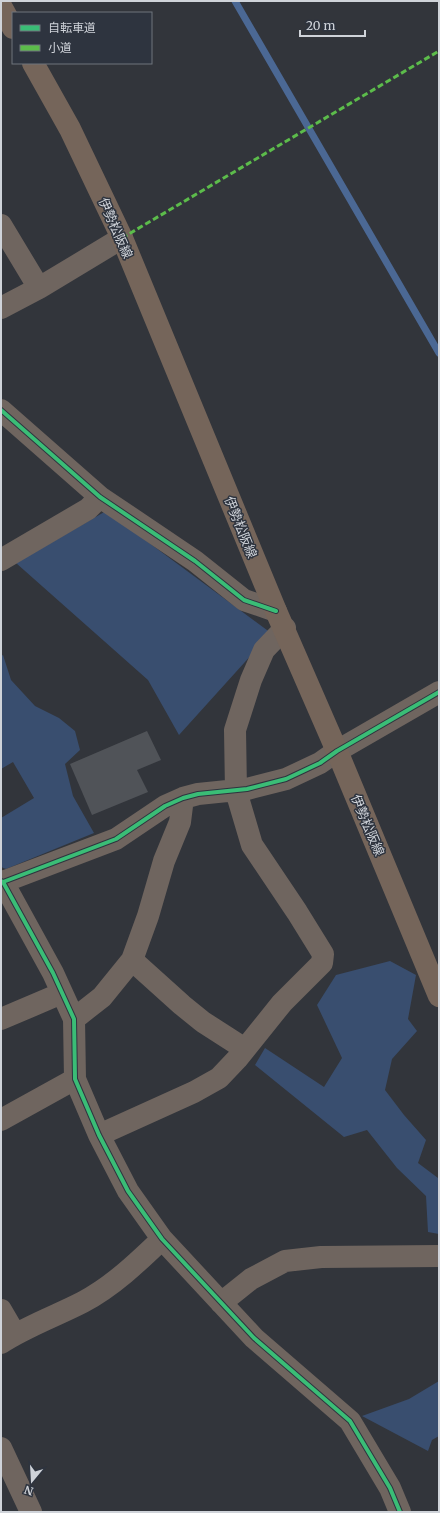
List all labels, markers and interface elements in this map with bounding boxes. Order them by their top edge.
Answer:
legend [12,12,152,64]
scale bar [300,12,365,38]
text: 20 m [306,18,335,33]
text: 自転車道 [48,20,96,35]
text: 小道 [48,40,72,55]
street label: 伊勢松阪線 [95,195,137,261]
street label: 伊勢松阪線 [220,494,261,561]
street label: 伊勢松阪線 [347,792,388,858]
north arrow [12,1461,52,1501]
text: N [22,1482,35,1499]

